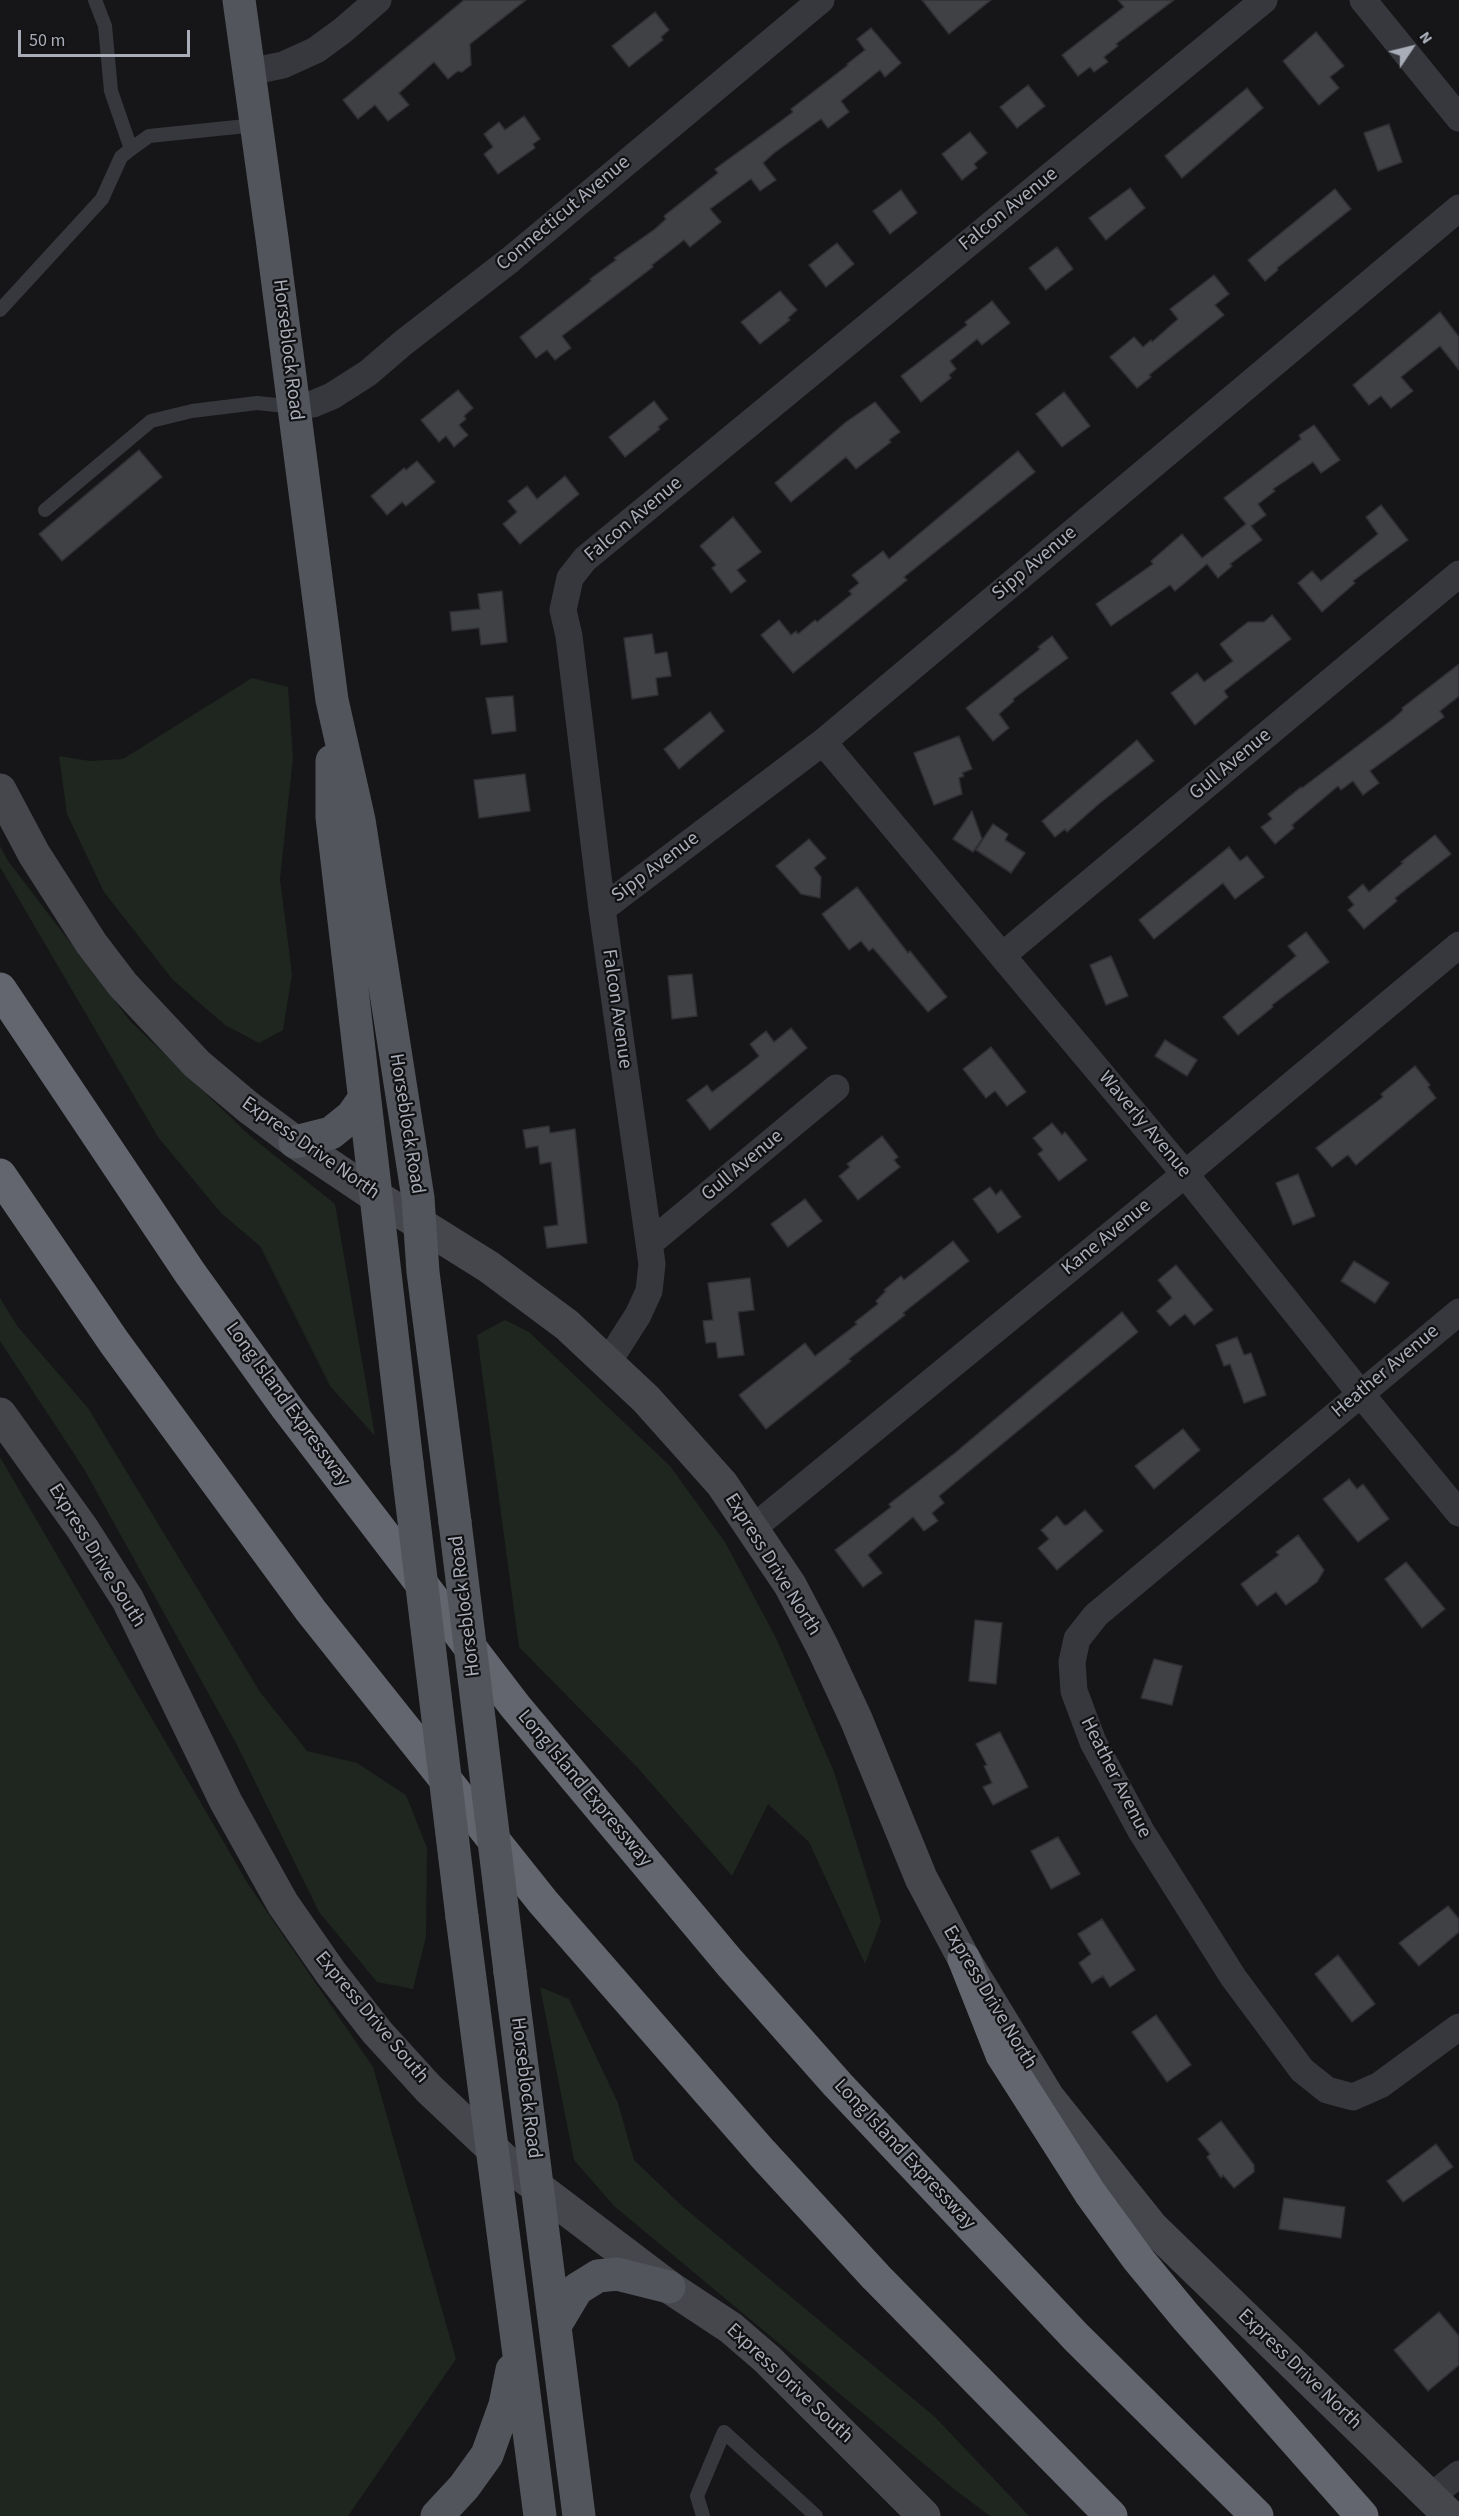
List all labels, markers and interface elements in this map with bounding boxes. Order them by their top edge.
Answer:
scale bar [21,18,194,56]
north arrow [1381,18,1441,78]
text: N [1414,27,1438,48]
text: 50 m [29,28,65,53]
street label: Connecticut Avenue [492,151,636,277]
street label: Falcon Avenue [955,163,1063,257]
street label: Horseblock Road [266,278,308,422]
street label: Falcon Avenue [580,472,688,568]
street label: Sipp Avenue [988,522,1082,606]
street label: Gull Avenue [1185,724,1277,806]
street label: Sipp Avenue [607,827,705,909]
street label: Falcon Avenue [596,948,636,1070]
street label: Horseblock Road [383,1052,429,1196]
street label: Waverly Avenue [1092,1067,1196,1183]
street label: Express Drive North [236,1092,384,1206]
street label: Gull Avenue [697,1125,789,1207]
street label: Kane Avenue [1057,1195,1157,1281]
street label: Long Island Expressway [219,1318,355,1492]
street label: Heather Avenue [1327,1320,1445,1424]
street label: Express Drive South [42,1480,150,1632]
street label: Express Drive North [719,1489,825,1641]
street label: Horseblock Road [445,1534,487,1678]
street label: Long Island Expressway [511,1706,657,1872]
street label: Heather Avenue [1074,1713,1156,1843]
street label: Express Drive North [937,1922,1041,2074]
street label: Express Drive South [309,1947,433,2089]
street label: Horseblock Road [504,2016,546,2160]
street label: Long Island Expressway [828,2075,980,2235]
street label: Express Drive North [1232,2305,1366,2435]
street label: Express Drive South [721,2319,857,2449]

